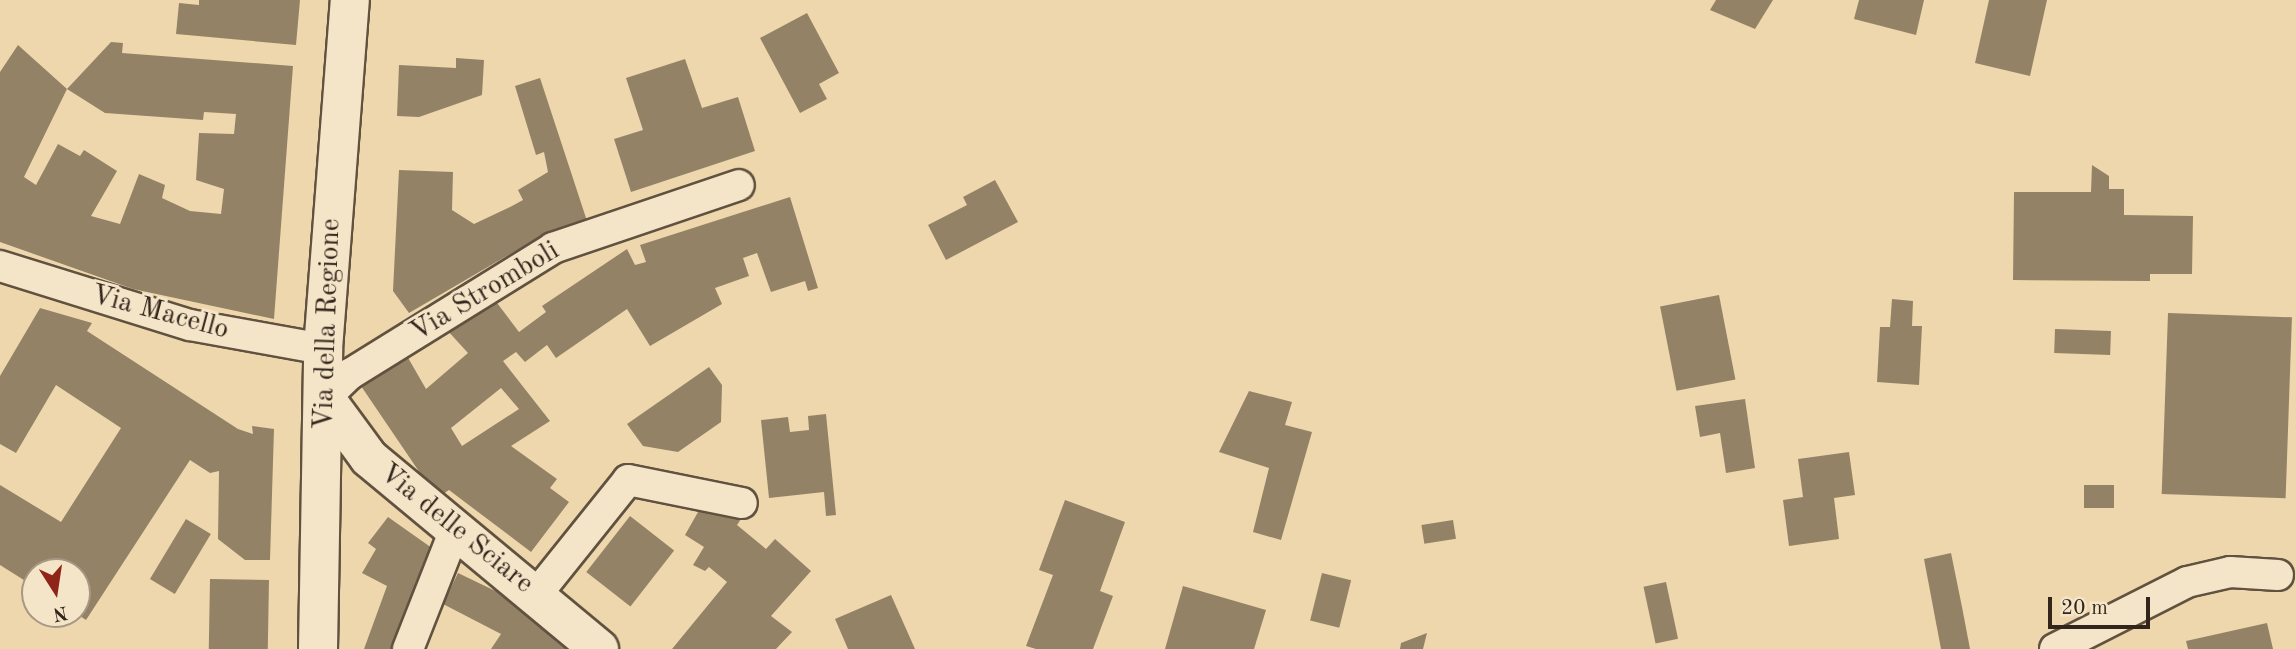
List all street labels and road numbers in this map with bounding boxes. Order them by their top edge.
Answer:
street label: Via della Regione [308,218,348,430]
street label: Via Stromboli [404,234,566,350]
street label: Via Macello [88,279,232,347]
street label: Via delle Sciare [372,457,540,601]

